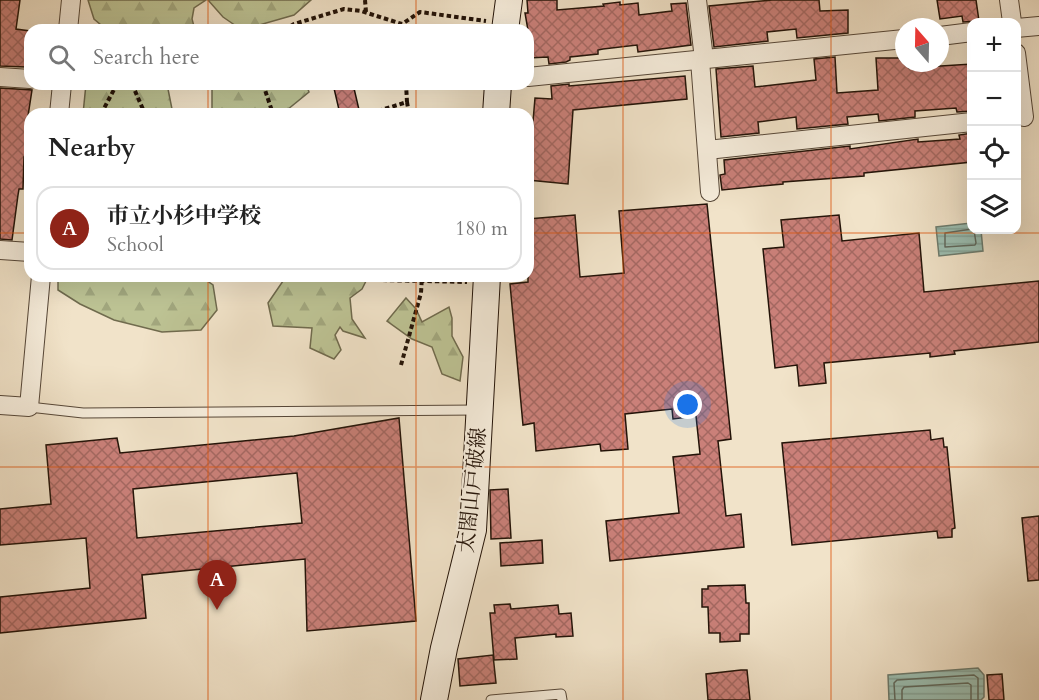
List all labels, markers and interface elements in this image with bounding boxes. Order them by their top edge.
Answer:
north arrow [895,18,949,72]
map controls [967,18,1021,234]
button: + [967,18,1021,72]
search box [24,24,534,90]
icon: search [45,41,78,74]
text: Search here [93,42,200,72]
button: − [967,72,1021,126]
button: locate [967,126,1021,180]
text: Nearby [48,130,136,165]
button: layers [967,180,1021,234]
text: 市立小杉中学校 [107,201,261,231]
text: A [62,215,77,242]
text: 180 m [455,215,508,242]
text: School [107,231,164,258]
your location [673,390,702,419]
street label: 太閤山戸破線 [451,426,494,554]
pin: A [198,560,236,610]

